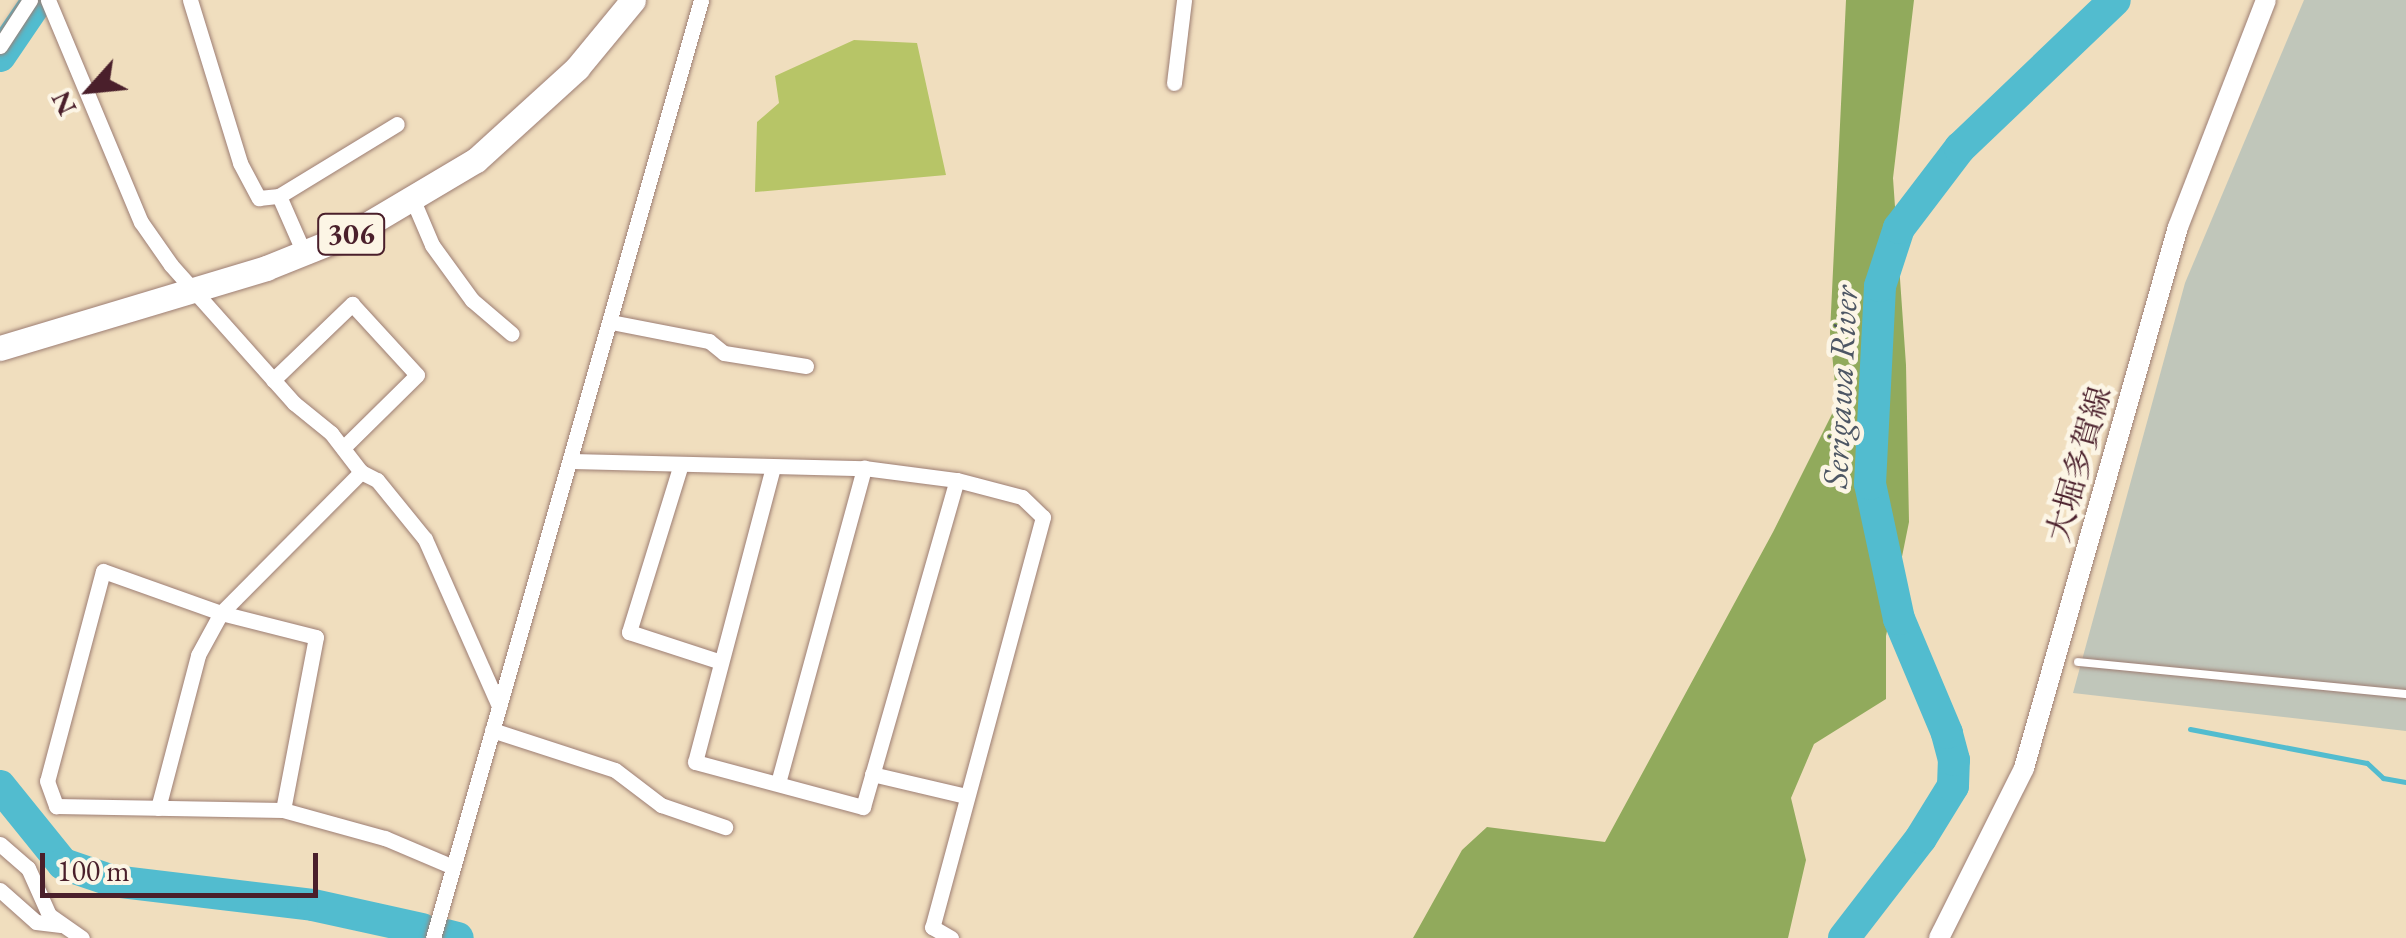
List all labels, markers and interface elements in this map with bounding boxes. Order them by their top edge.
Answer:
north arrow [40,40,140,140]
text: N [42,85,84,122]
road number: 306 [316,209,386,259]
water label: Serigawa River [1814,285,1866,489]
street label: 大堀多賀線 [2038,382,2120,546]
scale bar [45,833,322,895]
text: 100 m [57,851,130,890]

